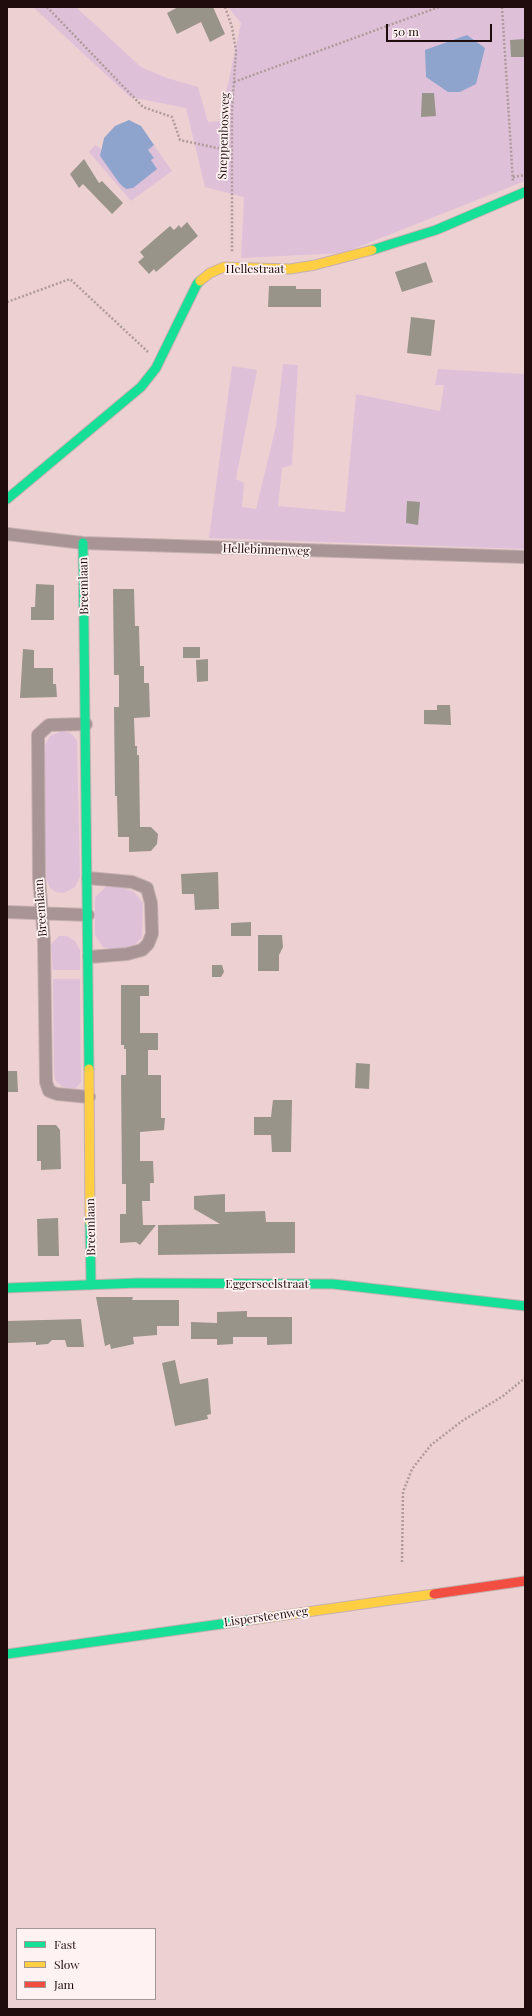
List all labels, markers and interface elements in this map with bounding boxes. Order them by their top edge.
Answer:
scale bar [388,16,494,42]
text: 50 m [393,23,419,39]
street label: Sneppenbosweg [215,92,233,180]
street label: Hellestraat [226,262,284,276]
street label: Hellebinnenweg [222,541,310,559]
street label: Breemlaan [76,557,92,615]
street label: Breemlaan [32,879,50,937]
street label: Breemlaan [83,1198,99,1256]
street label: Eggerseelstraat [225,1277,309,1291]
street label: Lispersteenweg [223,1604,309,1630]
legend [16,1928,156,2000]
text: Fast [54,1936,76,1952]
text: Slow [54,1956,80,1972]
text: Jam [54,1976,74,1992]

